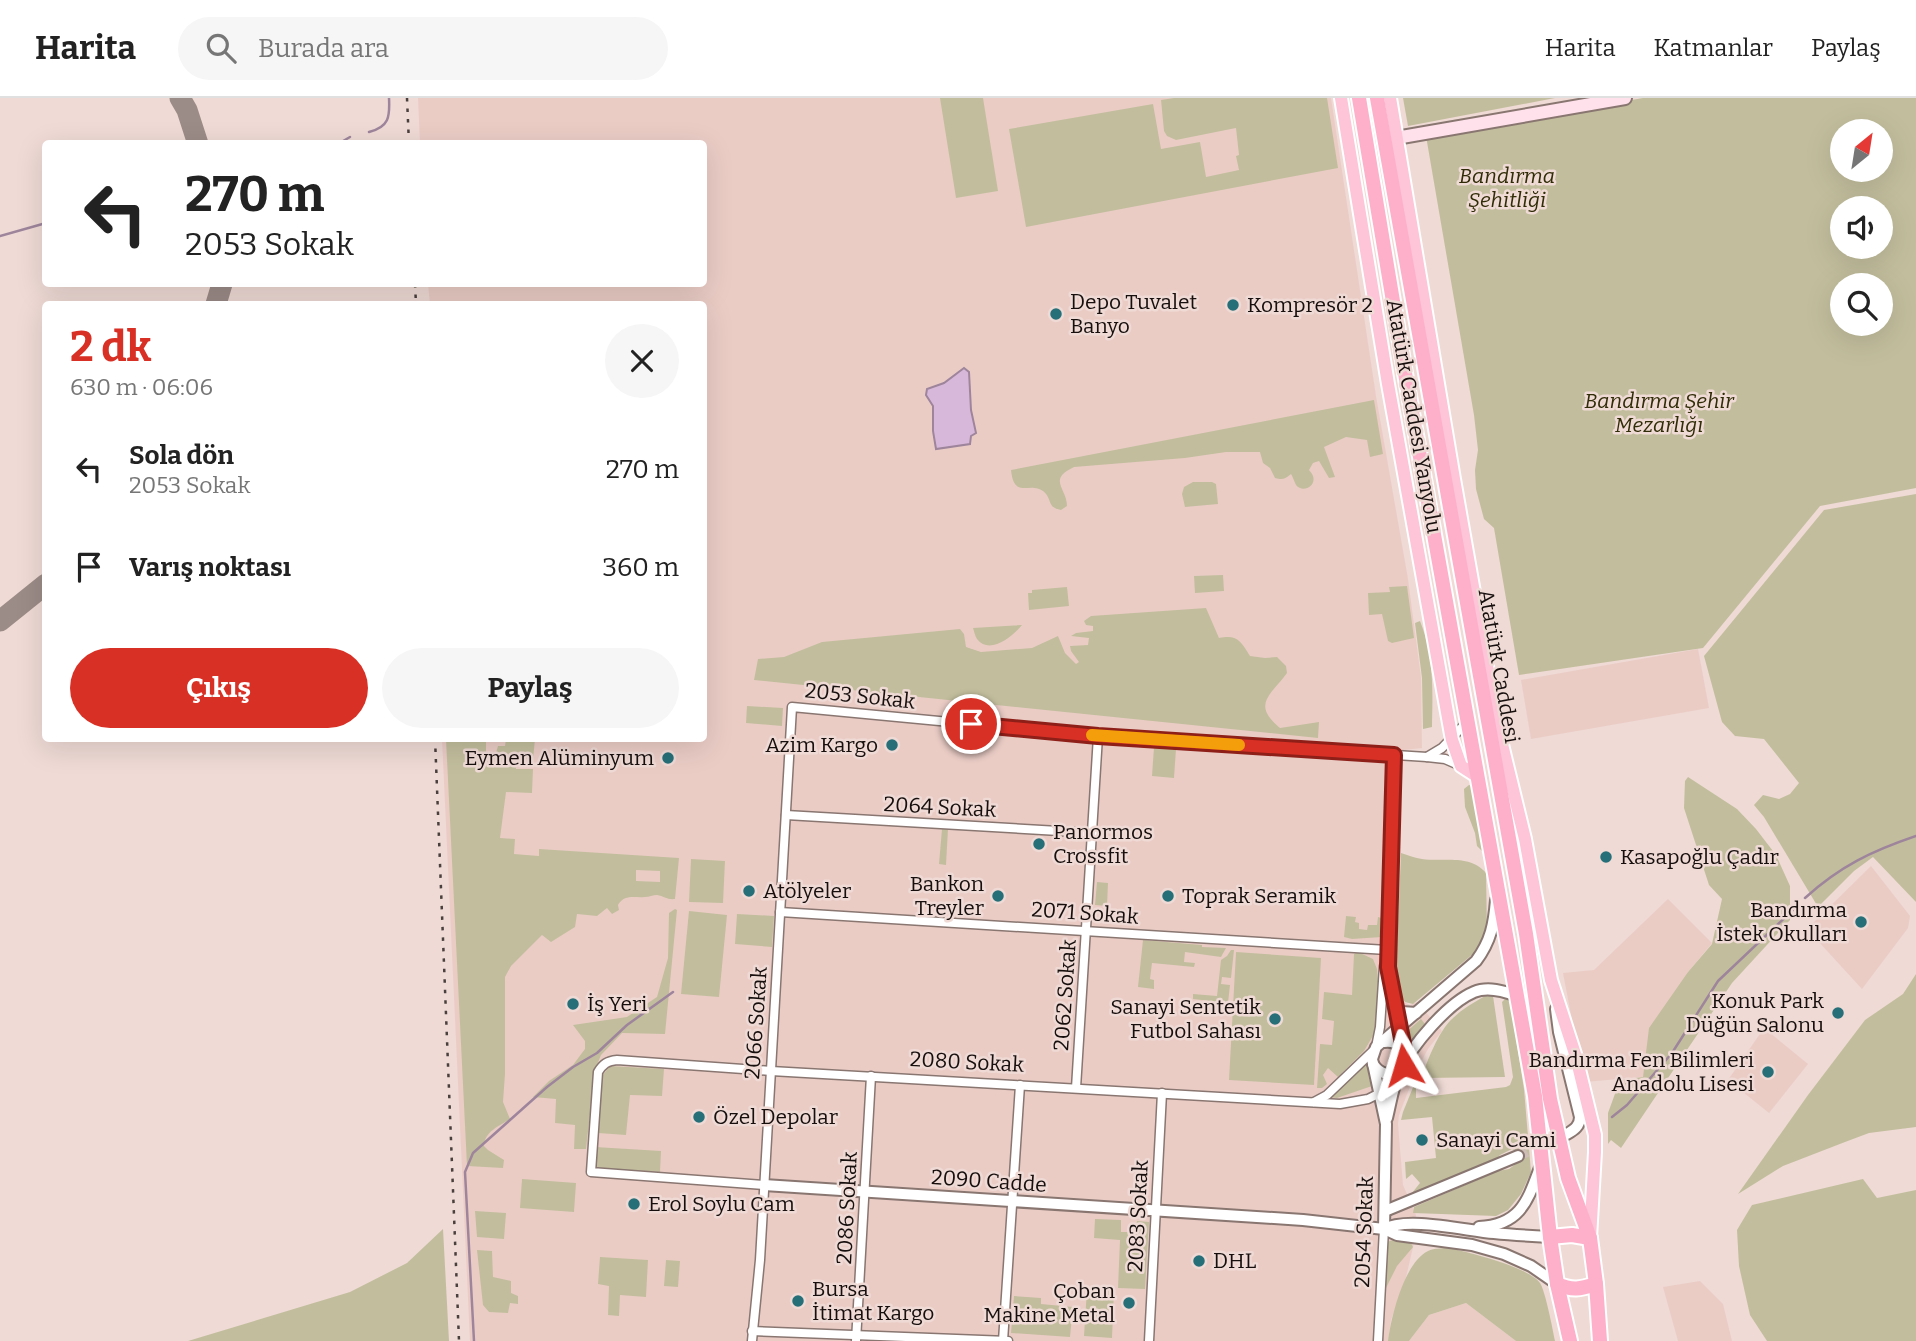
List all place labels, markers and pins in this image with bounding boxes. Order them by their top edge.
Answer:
place label: Depo Tuvalet Banyo [1070,289,1197,339]
place label: Kompresör 2 [1247,292,1373,318]
marker: Kompresör 2 [1225,297,1241,313]
marker: Depo Tuvalet Banyo [1048,306,1064,322]
pin [941,694,1001,754]
place label: Azim Kargo [765,732,878,758]
marker: Azim Kargo [884,737,900,753]
place label: Eymen Alüminyum [465,745,654,771]
marker: Eymen Alüminyum [660,750,676,766]
place label: Panormos Crossfit [1053,819,1153,869]
marker: Panormos Crossfit [1031,836,1047,852]
place label: Kasapoğlu Çadır [1620,844,1779,870]
marker: Kasapoğlu Çadır [1598,849,1614,865]
place label: Bankon Treyler [910,871,984,921]
place label: Atölyeler [763,878,851,904]
marker: Atölyeler [741,883,757,899]
place label: Toprak Seramik [1182,883,1336,909]
marker: Bankon Treyler [990,888,1006,904]
marker: Toprak Seramik [1160,888,1176,904]
place label: Bandırma İstek Okulları [1716,897,1848,947]
marker: Bandırma İstek Okulları [1853,914,1869,930]
place label: Konuk Park Düğün Salonu [1686,988,1824,1038]
place label: İş Yeri [587,991,647,1017]
place label: Sanayi Sentetik Futbol Sahası [1110,994,1261,1044]
marker: İş Yeri [565,996,581,1012]
marker: Konuk Park Düğün Salonu [1830,1005,1846,1021]
marker: Sanayi Sentetik Futbol Sahası [1267,1011,1283,1027]
place label: Bandırma Fen Bilimleri Anadolu Lisesi [1528,1047,1754,1097]
marker: Bandırma Fen Bilimleri Anadolu Lisesi [1760,1064,1776,1080]
place label: Özel Depolar [713,1104,838,1130]
marker: Özel Depolar [691,1109,707,1125]
place label: Sanayi Cami [1436,1127,1556,1153]
marker: Sanayi Cami [1414,1132,1430,1148]
place label: Erol Soylu Cam [648,1191,795,1217]
marker: Erol Soylu Cam [626,1196,642,1212]
place label: DHL [1213,1248,1257,1274]
marker: DHL [1191,1253,1207,1269]
place label: Bursa İtimat Kargo [812,1276,934,1326]
place label: Çoban Makine Metal [984,1278,1115,1328]
marker: Bursa İtimat Kargo [790,1293,806,1309]
marker: Çoban Makine Metal [1121,1295,1137,1311]

